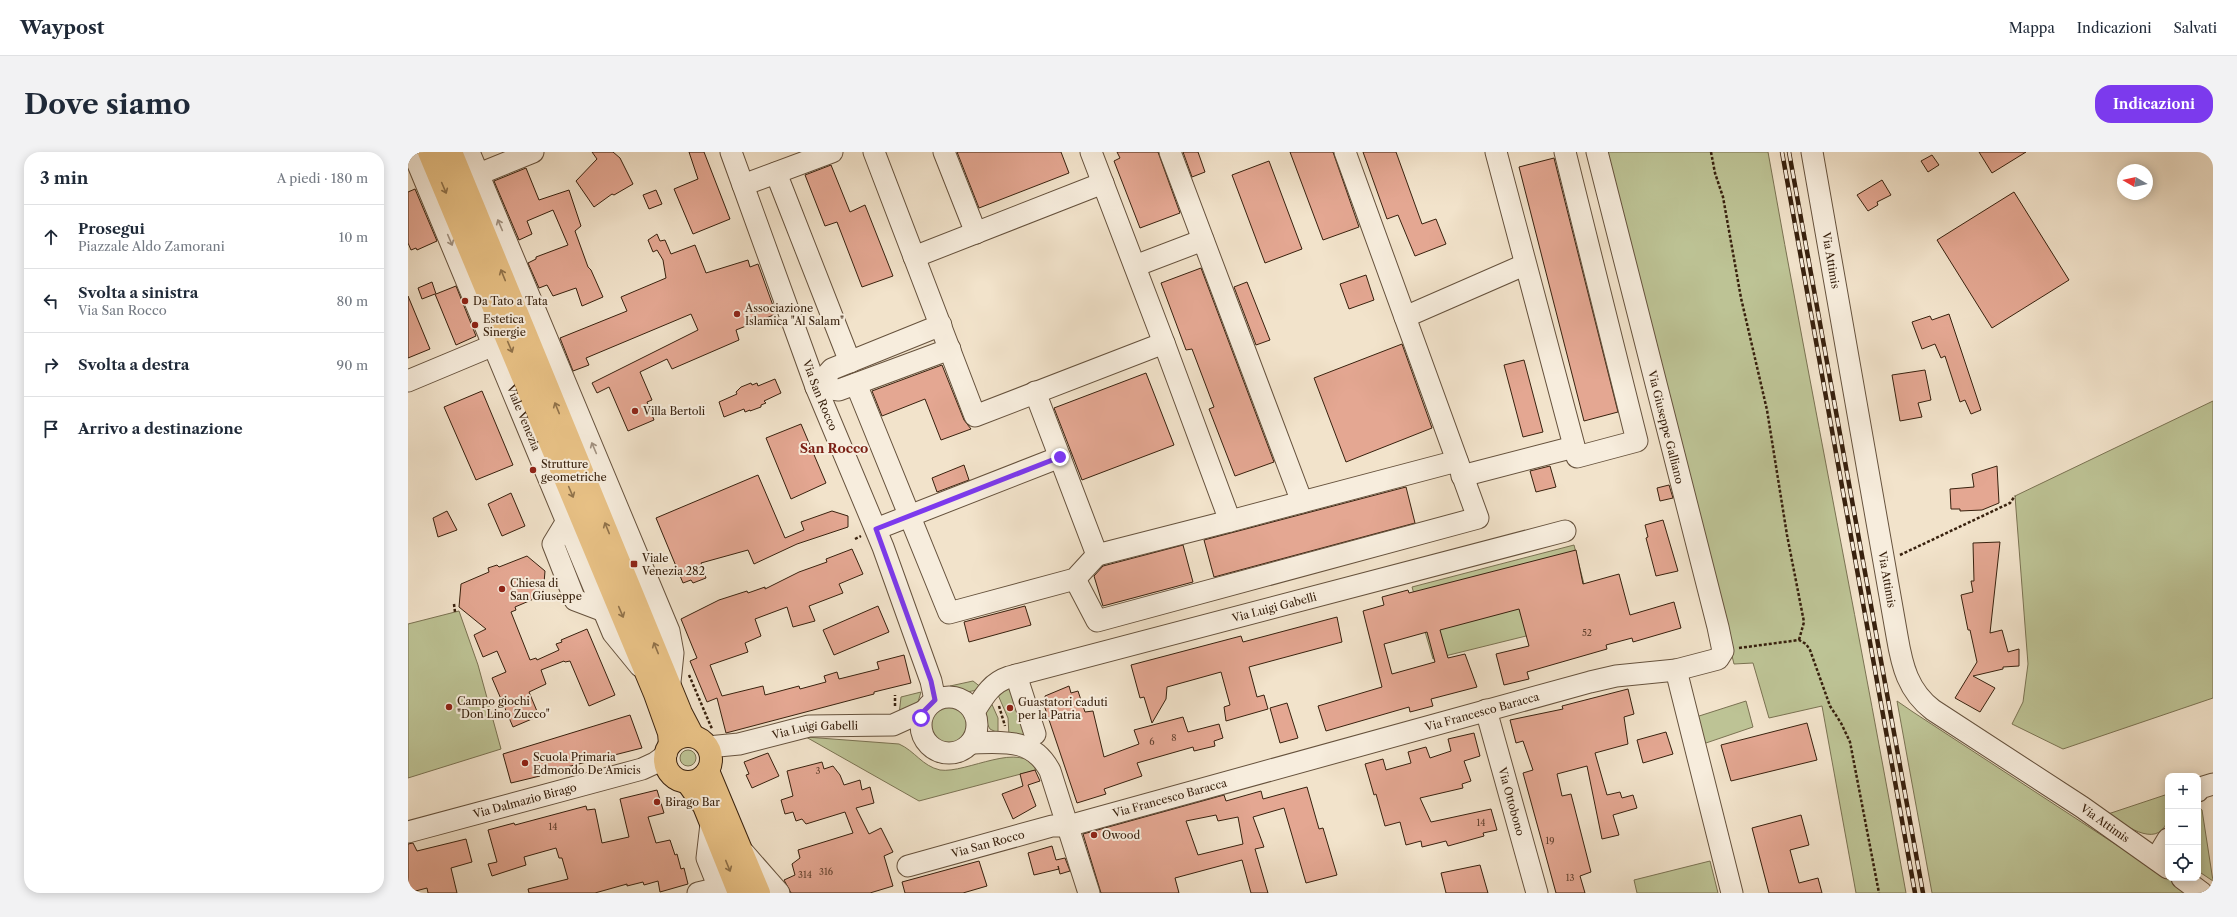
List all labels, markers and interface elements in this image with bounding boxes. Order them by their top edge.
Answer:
text: Waypost [20,16,104,39]
text: Mappa [2009,19,2055,37]
text: Indicazioni [2077,19,2152,37]
text: Salvati [2174,19,2217,37]
button: Indicazioni [2095,85,2213,123]
text: Dove siamo [24,87,191,121]
north arrow [2117,164,2153,200]
text: 3 min [40,168,89,188]
text: A piedi · 180 m [277,170,368,186]
one-way arrow [441,182,448,194]
text: Prosegui [78,219,145,238]
one-way arrow [496,220,503,232]
icon: ahead [40,226,62,248]
text: 10 m [339,229,368,245]
street label: Via Attimis [1819,230,1843,290]
one-way arrow [447,233,454,245]
text: Piazzale Aldo Zamorani [78,238,225,254]
one-way arrow [498,269,506,281]
text: Svolta a sinistra [78,283,198,302]
icon: left [40,290,62,312]
text: 80 m [336,293,368,309]
place label: Da Tato a Tata [473,294,548,308]
marker: Da Tato a Tata [460,296,470,306]
place label: Associazione Islamica "Al Salam" [744,301,844,328]
text: Via San Rocco [78,302,167,318]
marker: Associazione Islamica "Al Salam" [732,309,742,319]
place label: Estetica Sinergie [483,312,526,339]
marker: Estetica Sinergie [470,320,480,330]
one-way arrow [507,340,515,352]
icon: right [40,354,62,376]
text: Svolta a destra [78,355,189,374]
text: 90 m [337,357,368,373]
street label: Via San Rocco [799,357,841,433]
street label: Via Giuseppe Galliano [1645,368,1687,485]
street label: Viale Venezia [503,382,544,453]
one-way arrow [553,402,561,414]
place label: Villa Bertoli [642,404,706,418]
marker: Villa Bertoli [630,406,640,416]
icon: arrive [40,418,62,440]
text: Arrivo a destinazione [78,419,243,438]
district label: San Rocco [800,440,868,456]
one-way arrow [589,443,597,455]
route end [1051,448,1069,466]
place label: Strutture geometriche [541,457,607,484]
marker: Strutture geometriche [528,465,538,475]
one-way arrow [568,486,575,498]
one-way arrow [602,523,610,535]
street label: Via Attimis [1875,549,1899,609]
place label: Viale Venezia 282 [641,551,705,578]
marker: Viale Venezia 282 [629,559,639,569]
place label: Chiesa di San Giuseppe [510,576,582,603]
marker: Chiesa di San Giuseppe [497,584,507,594]
street label: Via Luigi Gabelli [1230,589,1319,625]
one-way arrow [618,606,625,618]
house number: 52 [1582,627,1592,638]
one-way arrow [652,643,659,655]
street label: Via Francesco Baracca [1422,689,1541,734]
place label: Campo giochi "Don Lino Zucco" [457,694,550,721]
place label: Guastatori caduti per la Patria [1018,695,1108,722]
marker: Campo giochi "Don Lino Zucco" [444,702,454,712]
marker: Guastatori caduti per la Patria [1005,703,1015,713]
route start [912,709,930,727]
street label: Via Luigi Gabelli [770,718,859,742]
house number: 8 [1171,732,1177,743]
house number: 6 [1149,736,1155,747]
place label: Scuola Primaria Edmondo De Amicis [533,750,641,777]
marker: Scuola Primaria Edmondo De Amicis [520,758,530,768]
house number: 3 [816,765,821,776]
street label: Via Ottobono [1495,765,1528,838]
map controls [2165,773,2201,881]
button: + [2165,773,2201,809]
street label: Via Francesco Baracca [1110,775,1229,821]
street label: Via Dalmazio Birago [471,780,578,821]
place label: Birago Bar [665,795,720,809]
marker: Birago Bar [652,797,662,807]
street label: Via Attimis [2077,801,2132,846]
button: − [2165,809,2201,845]
house number: 14 [1477,817,1486,828]
house number: 14 [549,821,558,832]
street label: Via San Rocco [949,827,1026,861]
place label: Owood [1102,828,1140,842]
marker: Owood [1089,830,1099,840]
house number: 19 [1545,835,1555,846]
button: locate [2165,845,2201,881]
one-way arrow [725,860,733,872]
house number: 316 [819,866,833,877]
house number: 314 [798,869,812,880]
house number: 13 [1566,872,1574,883]

